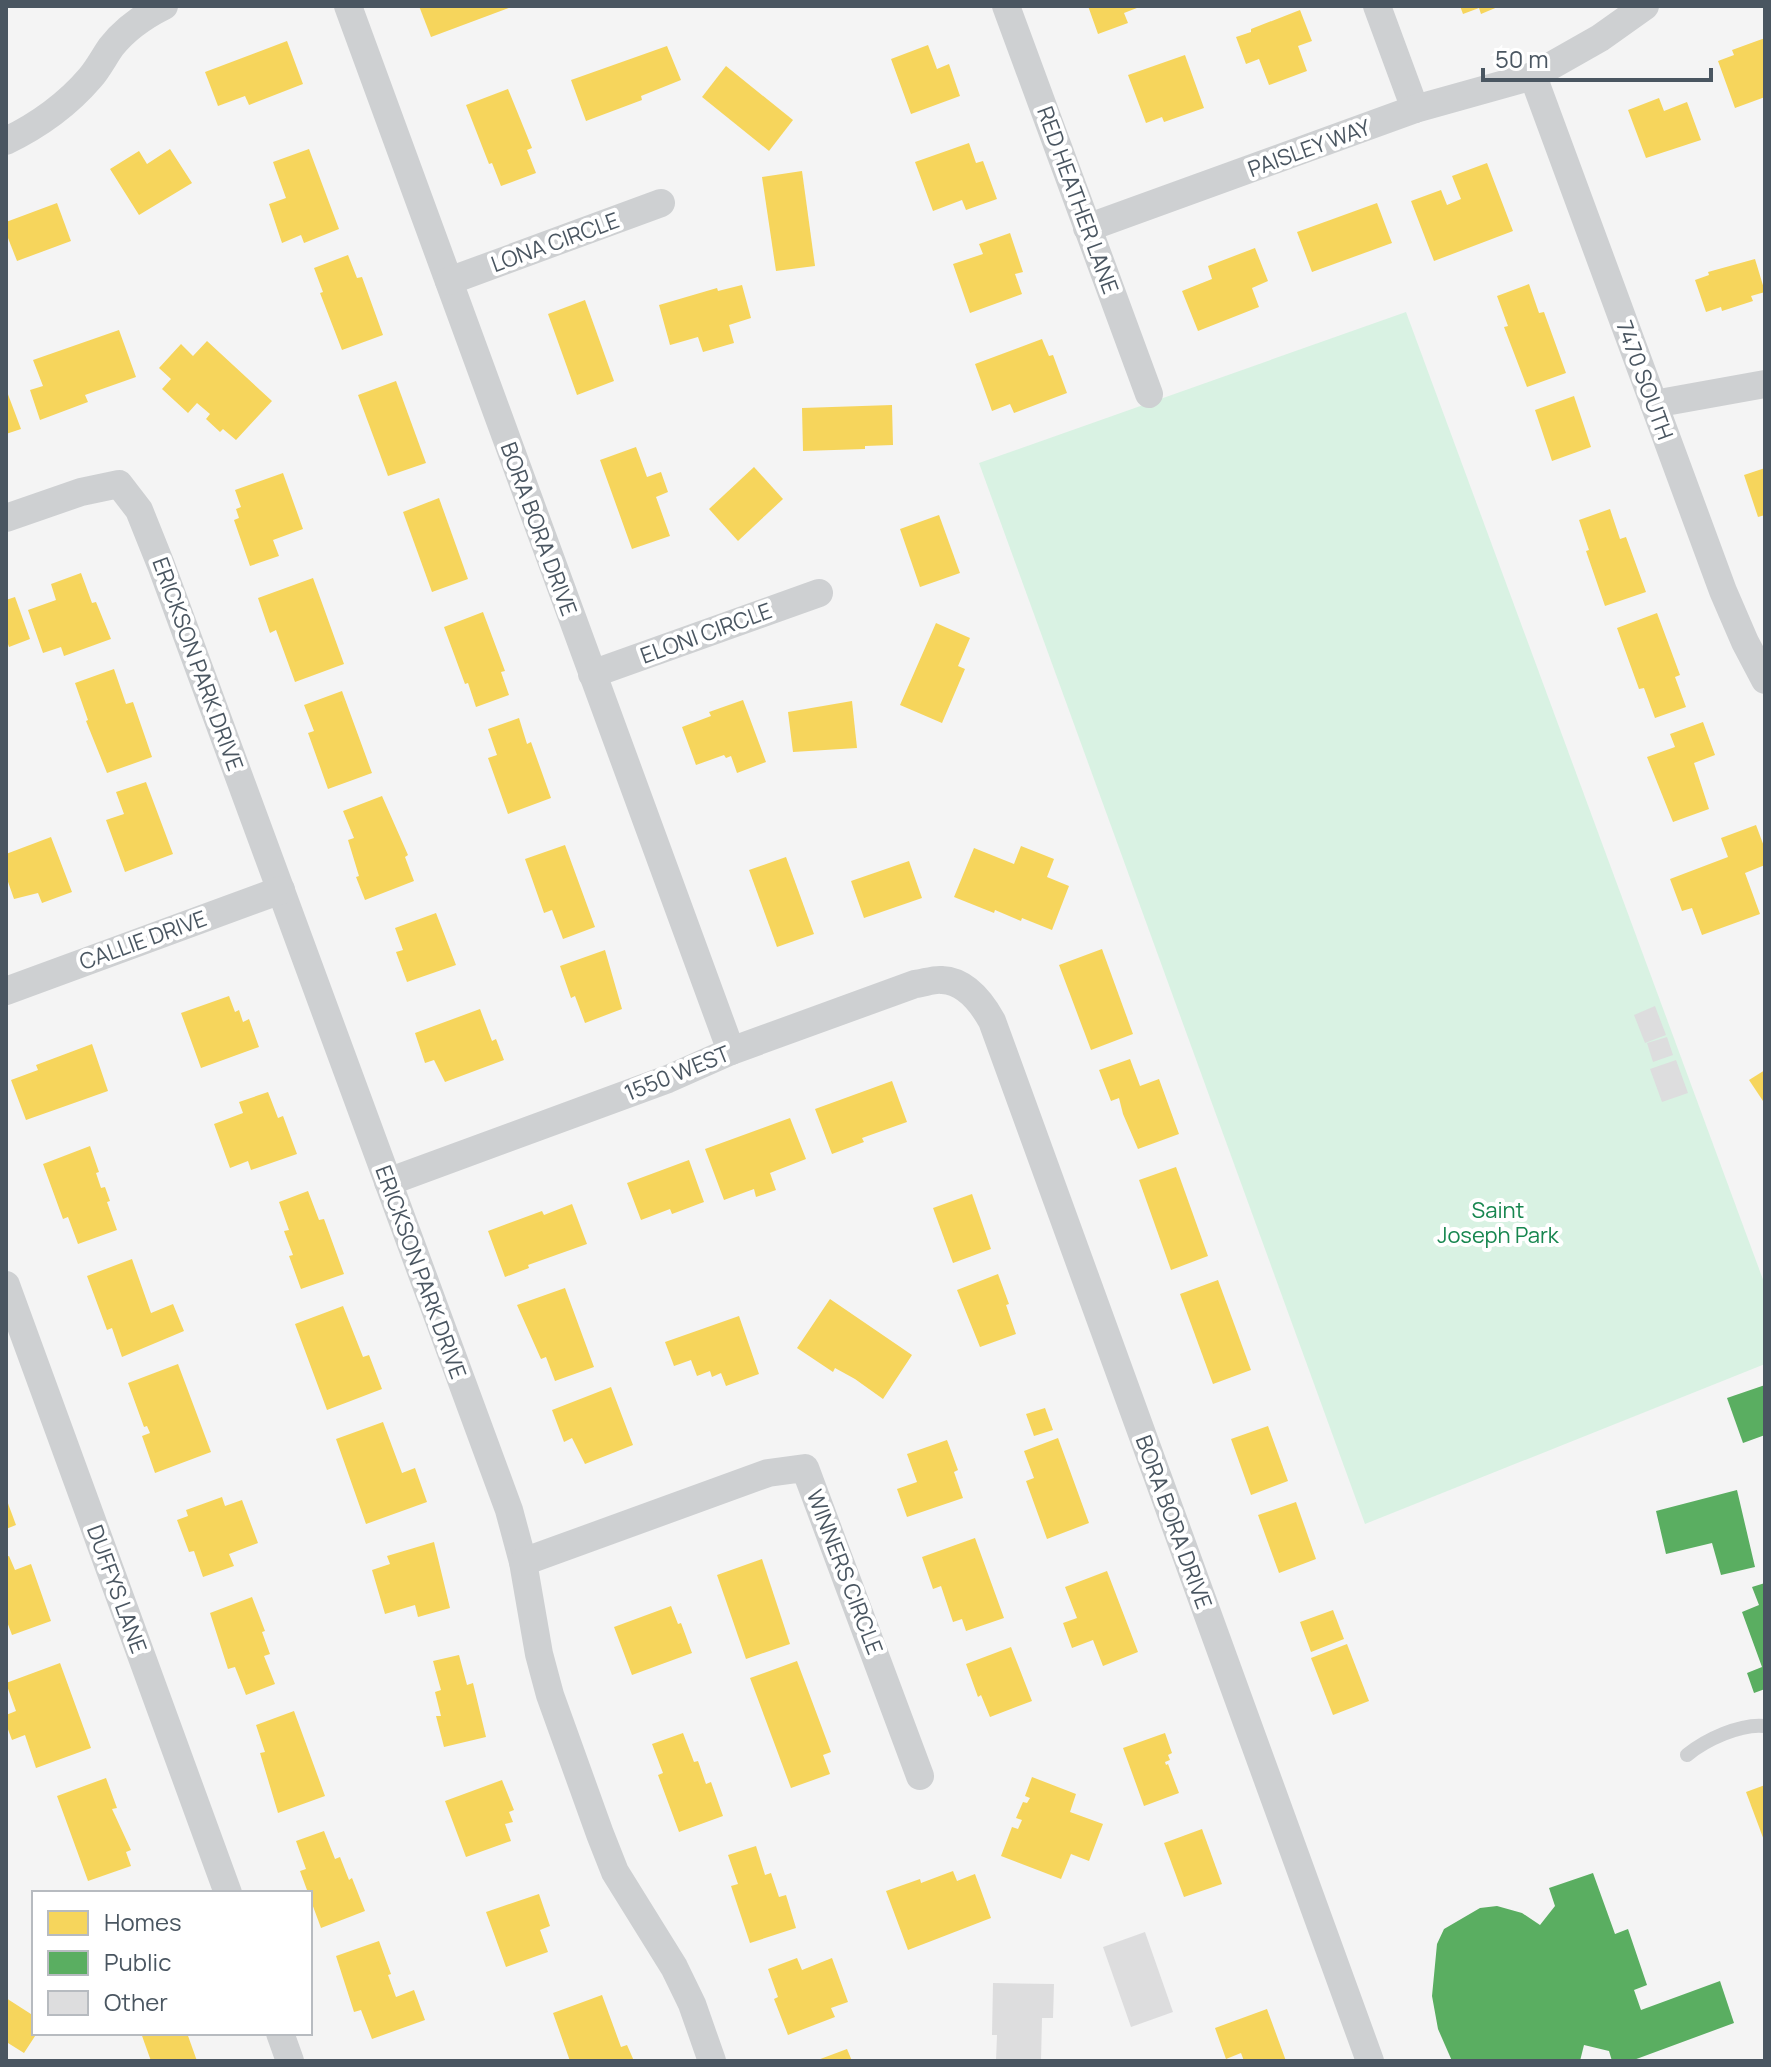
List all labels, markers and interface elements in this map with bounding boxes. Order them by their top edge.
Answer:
scale bar [1483,32,1711,82]
text: 50 m [1495,42,1549,75]
street label: RED HEATHER LANE [1030,102,1126,298]
street label: PAISLEY WAY [1244,112,1375,184]
street label: LONA CIRCLE [487,205,623,279]
street label: 7470 SOUTH [1610,316,1680,444]
street label: BORA BORA DRIVE [494,438,584,620]
street label: ERICKSON PARK DRIVE [145,553,251,775]
street label: ELONI CIRCLE [636,595,776,671]
street label: CALLIE DRIVE [75,903,211,977]
street label: 1550 WEST [620,1038,734,1108]
street label: ERICKSON PARK DRIVE [368,1161,474,1383]
park label: Saint Joseph Park [1437,1195,1560,1250]
street label: BORA BORA DRIVE [1129,1431,1219,1613]
street label: WINNERS CIRCLE [800,1485,890,1659]
street label: DUFFYS LANE [80,1521,154,1657]
legend [32,1891,312,2035]
text: Homes [104,1905,182,1938]
text: Public [104,1945,171,1978]
text: Other [104,1985,168,2018]

